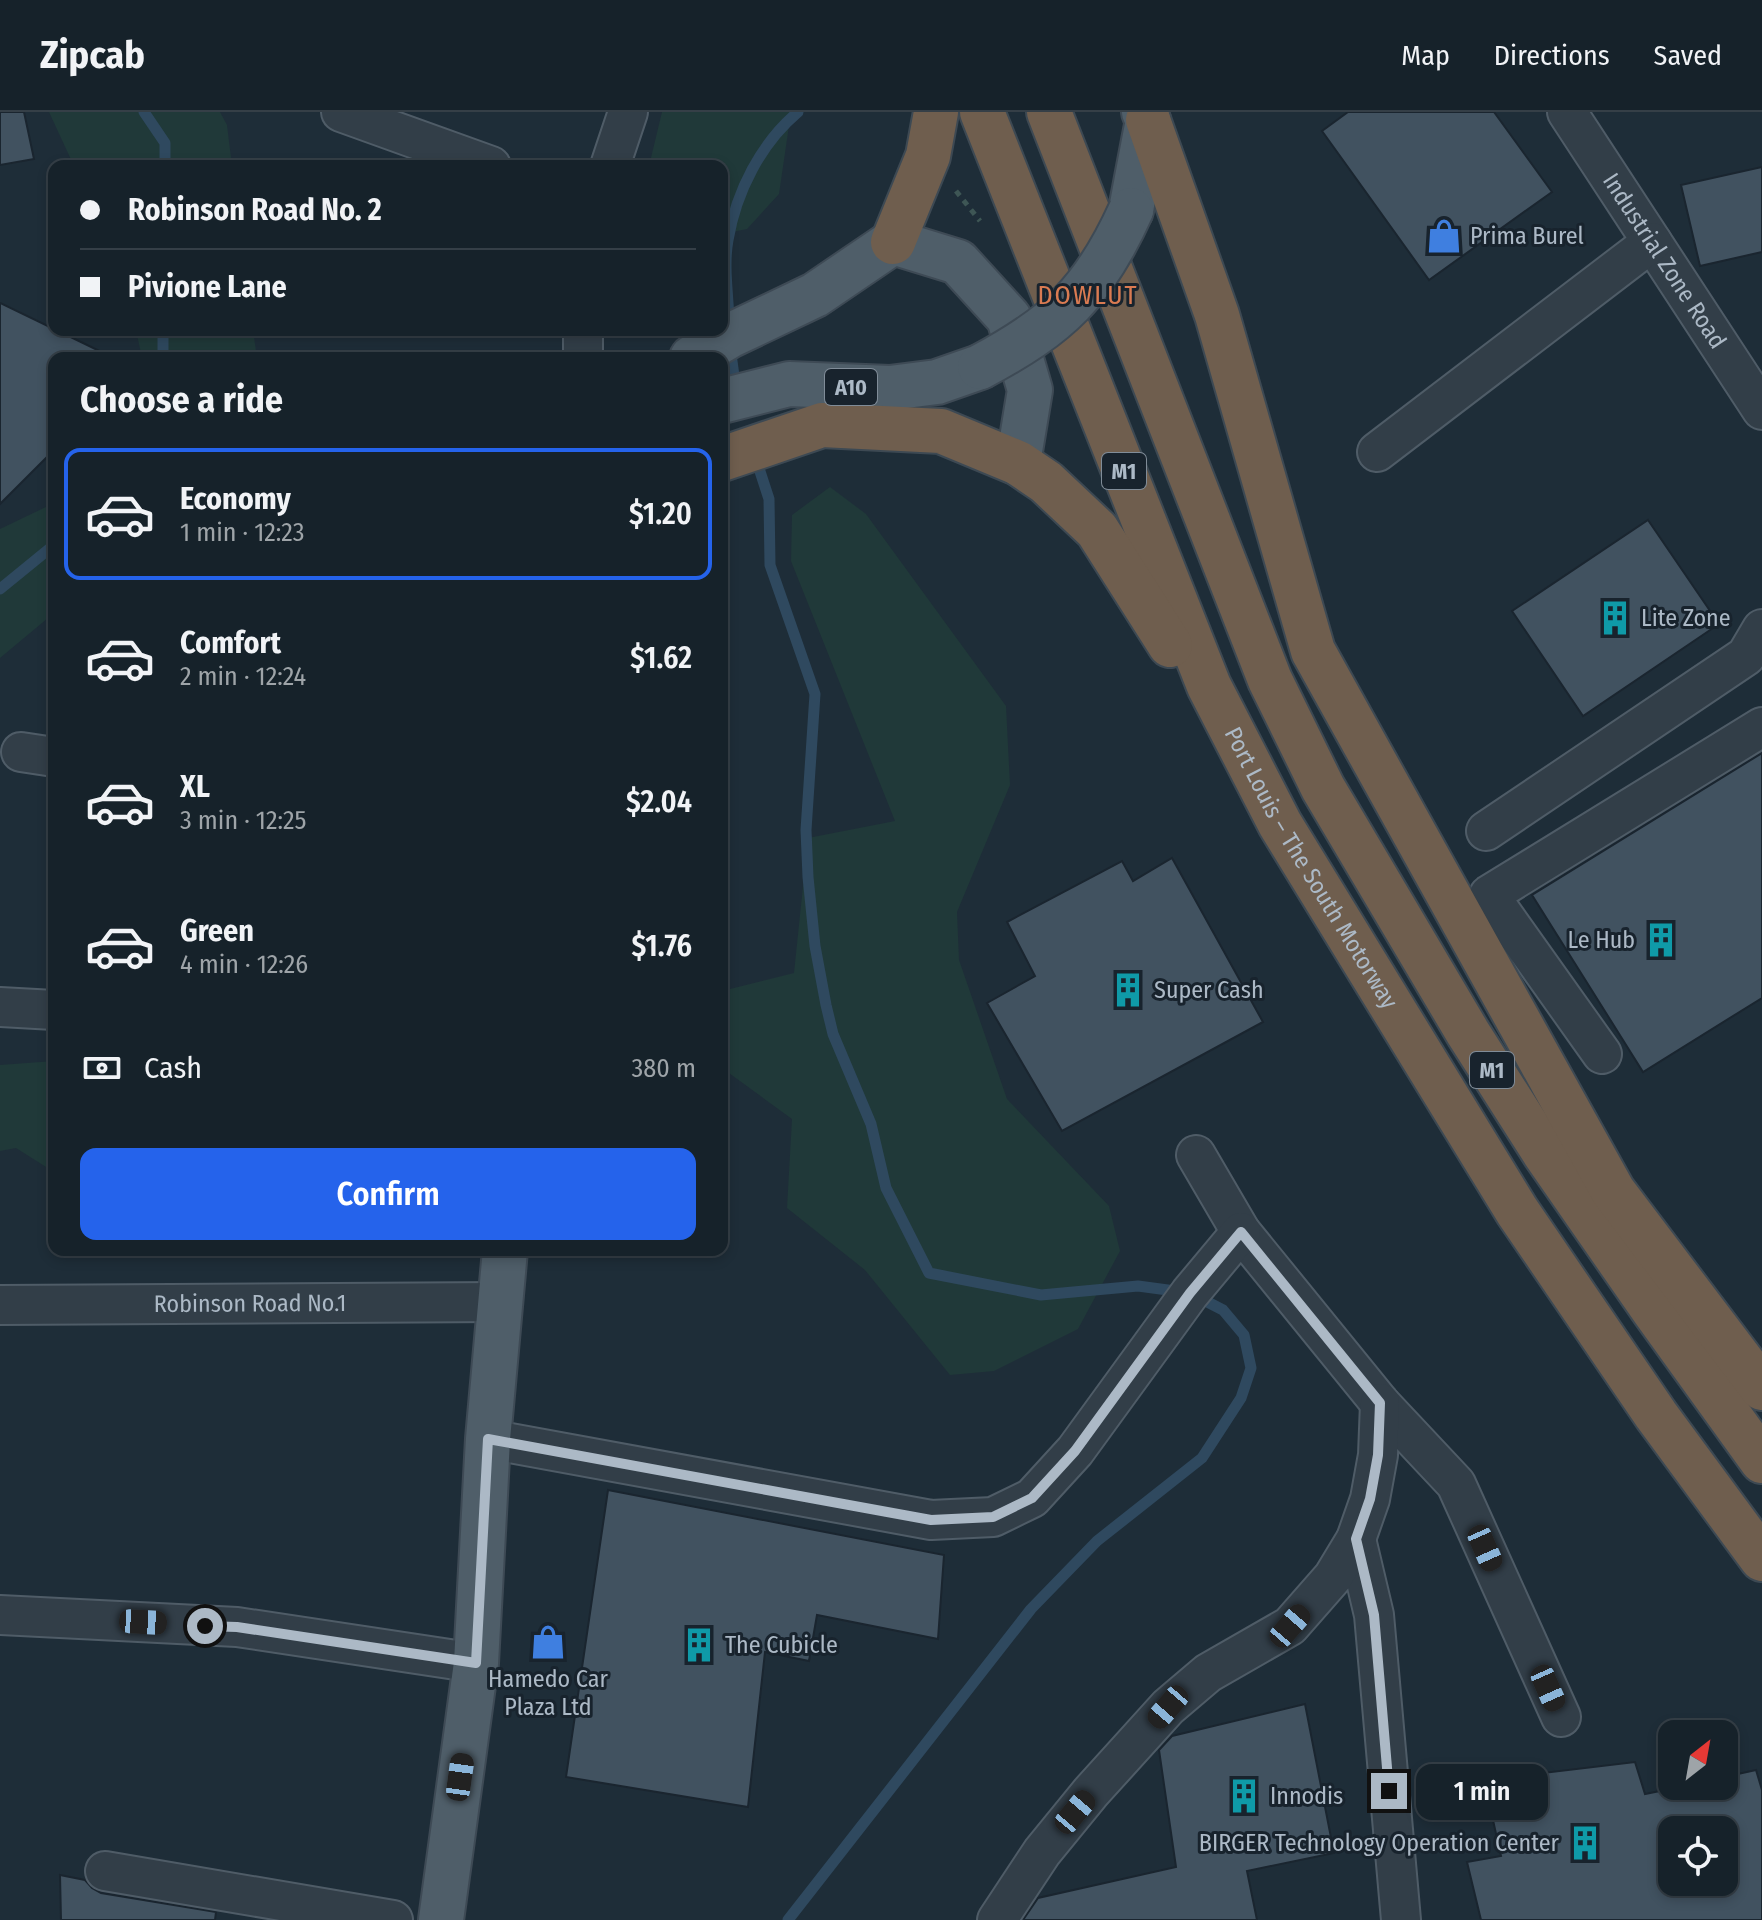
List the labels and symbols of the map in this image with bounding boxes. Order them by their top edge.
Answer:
street label: Industrial Zone Road [1597,168,1732,354]
shop icon: Prima Burel [1425,217,1463,255]
place label: Prima Burel [1470,222,1584,250]
district label: DOWLUT [1037,280,1139,311]
road number: A10 [825,369,877,405]
road number: M1 [1102,453,1146,489]
building icon: Lite Zone [1596,599,1634,637]
place label: Lite Zone [1641,604,1731,632]
street label: Port Louis – The South Motorway [1219,723,1404,1014]
building icon: Le Hub [1642,921,1680,959]
place label: Le Hub [1568,926,1635,954]
building icon: Super Cash [1109,971,1147,1009]
place label: Super Cash [1154,976,1264,1004]
road number: M1 [1470,1052,1514,1088]
street label: Robinson Road No.1 [154,1289,346,1318]
car [1464,1521,1506,1575]
car [1265,1600,1315,1652]
route start [187,1608,223,1644]
car [118,1609,168,1635]
shop icon: Hamedo Car Plaza Ltd [529,1623,567,1661]
building icon: The Cubicle [680,1626,718,1664]
place label: The Cubicle [725,1631,838,1659]
car [1527,1661,1569,1715]
place label: Hamedo Car Plaza Ltd [488,1665,609,1721]
car [1143,1681,1193,1733]
north arrow [1658,1720,1738,1800]
car [445,1752,475,1802]
callout: 1 min [1417,1763,1549,1819]
route end [1371,1773,1407,1809]
building icon: Innodis [1225,1777,1263,1815]
place label: Innodis [1270,1782,1343,1810]
car [1050,1786,1100,1838]
building icon: BIRGER Technology Operation Center [1566,1824,1604,1862]
place label: BIRGER Technology Operation Center [1199,1829,1560,1857]

